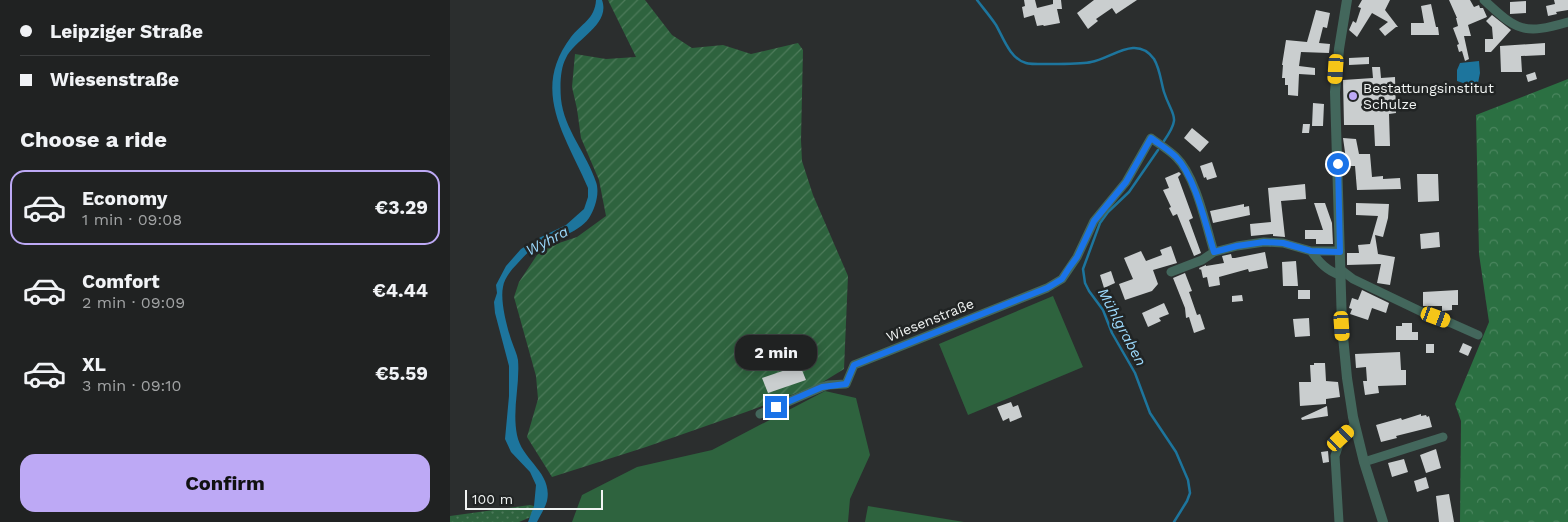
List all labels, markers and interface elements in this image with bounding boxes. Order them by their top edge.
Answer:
text: Leipziger Straße [50,20,203,43]
car [1327,54,1344,84]
text: Wiesenstraße [50,68,179,91]
place label: Bestattungsinstitut Schulze [1363,80,1494,112]
marker: Bestattungsinstitut Schulze [1347,90,1359,102]
text: Choose a ride [20,127,167,152]
route start [1327,153,1349,175]
icon: car [22,185,67,230]
text: Economy [82,187,167,210]
text: €3.29 [375,196,428,219]
text: 1 min · 09:08 [82,210,182,229]
water label: Wyhra [523,222,571,260]
icon: car [22,268,67,313]
text: Comfort [82,270,160,293]
text: €4.44 [372,279,428,302]
water label: Mühlgraben [1094,285,1150,369]
text: 2 min · 09:09 [82,293,185,312]
street label: Wiesenstraße [884,295,976,345]
car [1419,305,1452,329]
car [1333,311,1350,341]
callout: 2 min [735,334,817,370]
text: 2 min [754,343,798,362]
icon: car [22,351,67,396]
text: XL [82,353,106,376]
text: €5.59 [375,362,428,385]
text: 3 min · 09:10 [82,376,181,395]
route end [765,396,787,418]
car [1324,422,1357,454]
button: Confirm [20,454,430,512]
scale bar [465,487,602,510]
text: 100 m [472,491,513,507]

